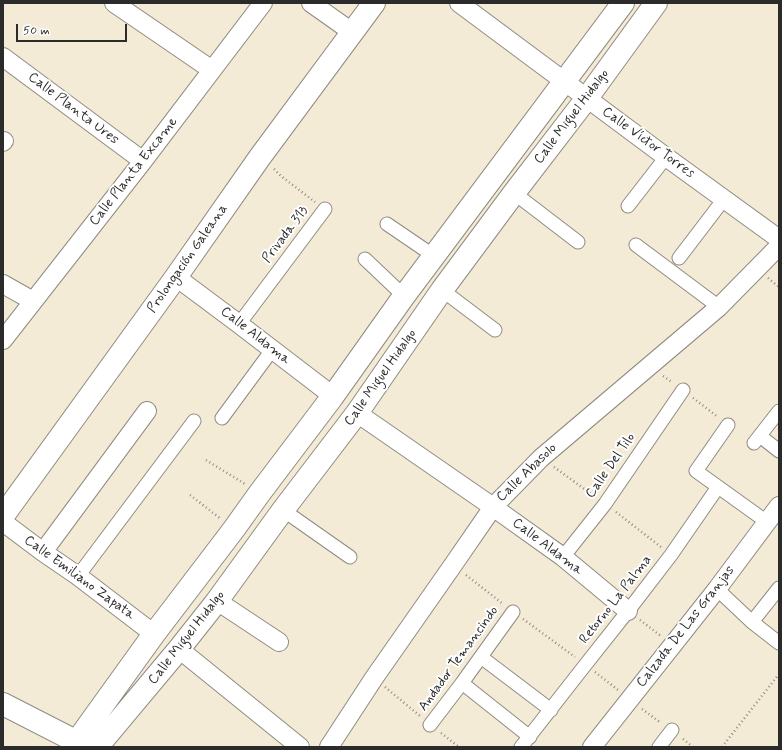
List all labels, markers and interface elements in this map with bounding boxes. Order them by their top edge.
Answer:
scale bar [18,16,129,42]
text: 50 m [23,23,50,39]
street label: Calle Miguel Hidalgo [531,66,613,168]
street label: Calle Planta Ures [24,69,122,149]
street label: Calle Víctor Torres [598,104,698,182]
street label: Calle Planta Excame [86,114,182,230]
street label: Prolongación Galeana [144,201,232,317]
street label: Privada 313 [259,203,313,267]
street label: Calle Aldama [217,304,293,368]
street label: Calle Miguel Hidalgo [341,326,421,430]
street label: Calle Del Tilo [582,430,640,502]
street label: Calle Abasolo [493,440,561,506]
street label: Calle Aldama [508,515,586,579]
street label: Calle Emiliano Zapata [20,532,138,624]
street label: Retorno La Palma [576,552,656,648]
street label: Calzada De Las Granjas [633,563,739,691]
street label: Calle Miguel Hidalgo [145,588,229,688]
street label: Andador Temancindo [415,603,503,715]

